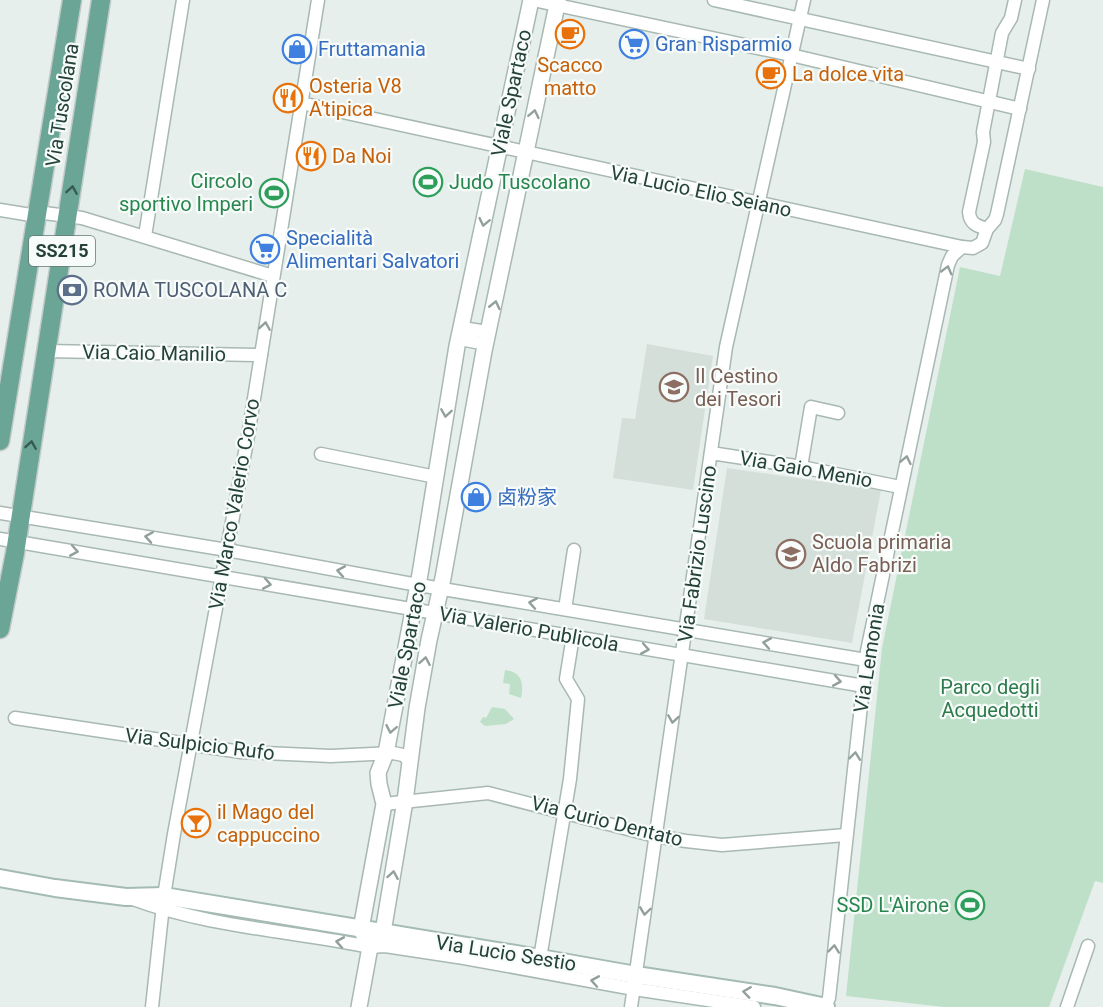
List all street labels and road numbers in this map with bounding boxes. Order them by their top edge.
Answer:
street label: Viale Spartaco [486,27,536,159]
street label: Via Tuscolana [40,41,84,169]
street label: Via Lucio Elio Seiano [608,160,794,222]
road number: SS215 [29,236,95,266]
street label: Via Caio Manilio [82,340,226,366]
street label: Via Marco Valerio Corvo [204,396,264,612]
street label: Via Gaio Menio [738,445,874,493]
street label: Via Fabrizio Luscino [673,464,721,644]
street label: Viale Spartaco [383,579,431,711]
street label: Via Valerio Publicola [437,601,621,657]
street label: Via Lemonia [849,602,889,714]
street label: Via Sulpicio Rufo [124,723,276,765]
street label: Via Curio Dentato [529,791,685,851]
street label: Via Lucio Sestio [434,930,578,976]

